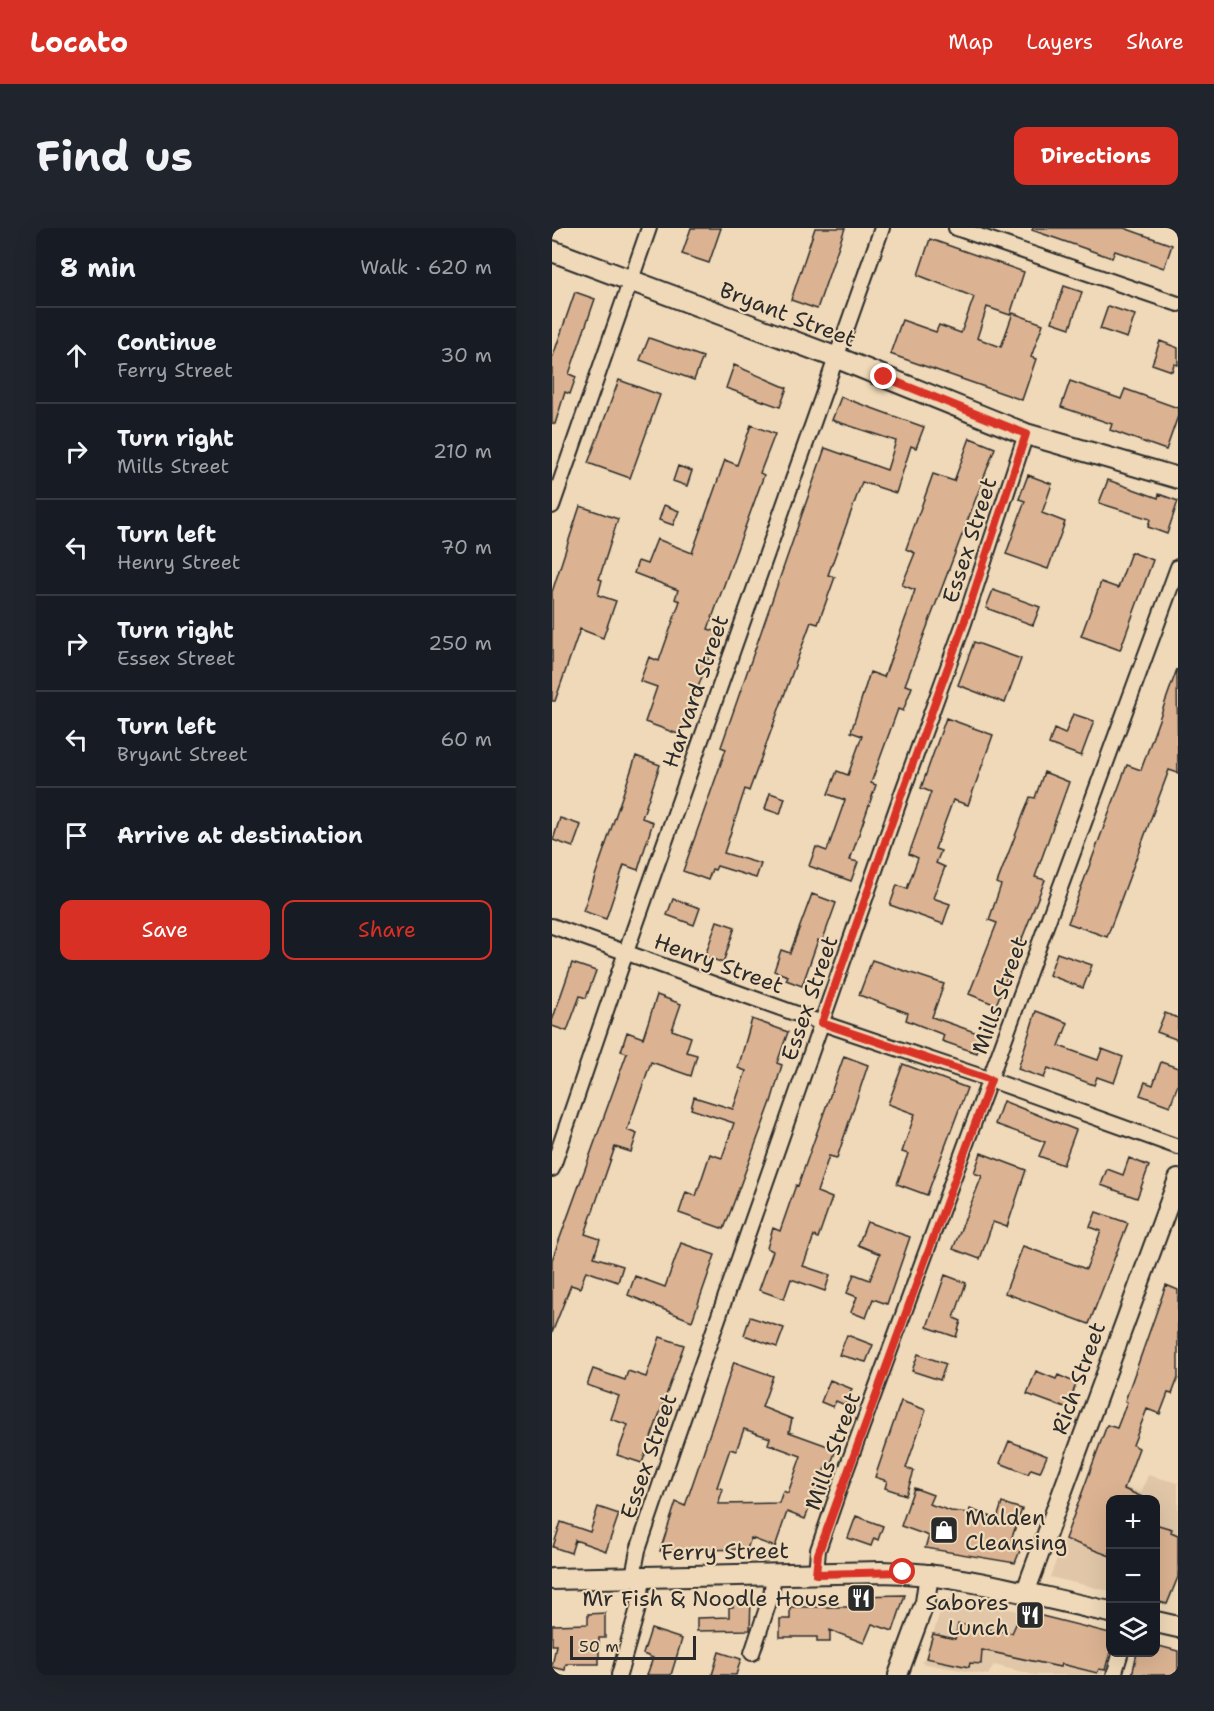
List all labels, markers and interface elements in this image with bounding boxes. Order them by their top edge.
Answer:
text: Locato [30,23,128,61]
text: Map [948,28,993,56]
text: Layers [1026,28,1093,56]
text: Share [1126,28,1184,56]
button: Directions [1014,127,1178,185]
text: Find us [36,128,193,184]
text: 8 min [60,250,136,285]
text: Walk · 620 m [360,254,492,280]
street label: Bryant Street [715,275,860,354]
text: Continue [117,328,217,357]
icon: ahead [60,339,93,372]
text: 30 m [440,342,492,368]
text: Ferry Street [117,357,233,383]
route end [870,363,896,389]
text: Turn right [117,424,234,453]
icon: right [60,435,93,468]
text: 210 m [433,438,492,464]
text: Mills Street [117,453,229,479]
street label: Essex Street [936,474,1003,607]
text: Turn left [117,520,216,549]
icon: left [60,531,93,564]
text: 70 m [440,534,492,560]
text: Henry Street [117,549,241,575]
street label: Harvard Street [656,611,735,771]
text: Turn right [117,616,234,645]
icon: right [60,627,93,660]
text: 250 m [428,630,492,656]
text: Essex Street [117,645,236,671]
text: Turn left [117,712,216,741]
icon: left [60,723,93,756]
text: 60 m [440,726,492,752]
text: Bryant Street [117,741,248,767]
icon: arrive [60,819,93,852]
text: Arrive at destination [117,821,363,850]
button: Save [60,900,270,960]
button: Share [282,900,492,960]
street label: Henry Street [650,927,788,1000]
street label: Essex Street [775,932,844,1065]
street label: Mills Street [965,932,1034,1058]
street label: Rich Street [1045,1318,1112,1438]
street label: Mills Street [798,1388,867,1514]
street label: Essex Street [614,1390,683,1523]
map controls [1106,1495,1160,1657]
button: + [1106,1495,1160,1549]
place label: Malden Cleansing [965,1503,1067,1557]
shop icon: Malden Cleansing [928,1514,960,1546]
street label: Ferry Street [661,1536,789,1567]
button: − [1106,1549,1160,1603]
route start [889,1558,915,1584]
restaurant icon: Mr Fish & Noodle House [845,1582,877,1614]
place label: Mr Fish & Noodle House [582,1584,840,1613]
place label: Sabores Lunch [925,1588,1009,1642]
restaurant icon: Sabores Lunch [1014,1599,1046,1631]
button: layers [1106,1603,1160,1657]
scale bar [570,1633,696,1660]
text: 50 m [579,1636,619,1657]

